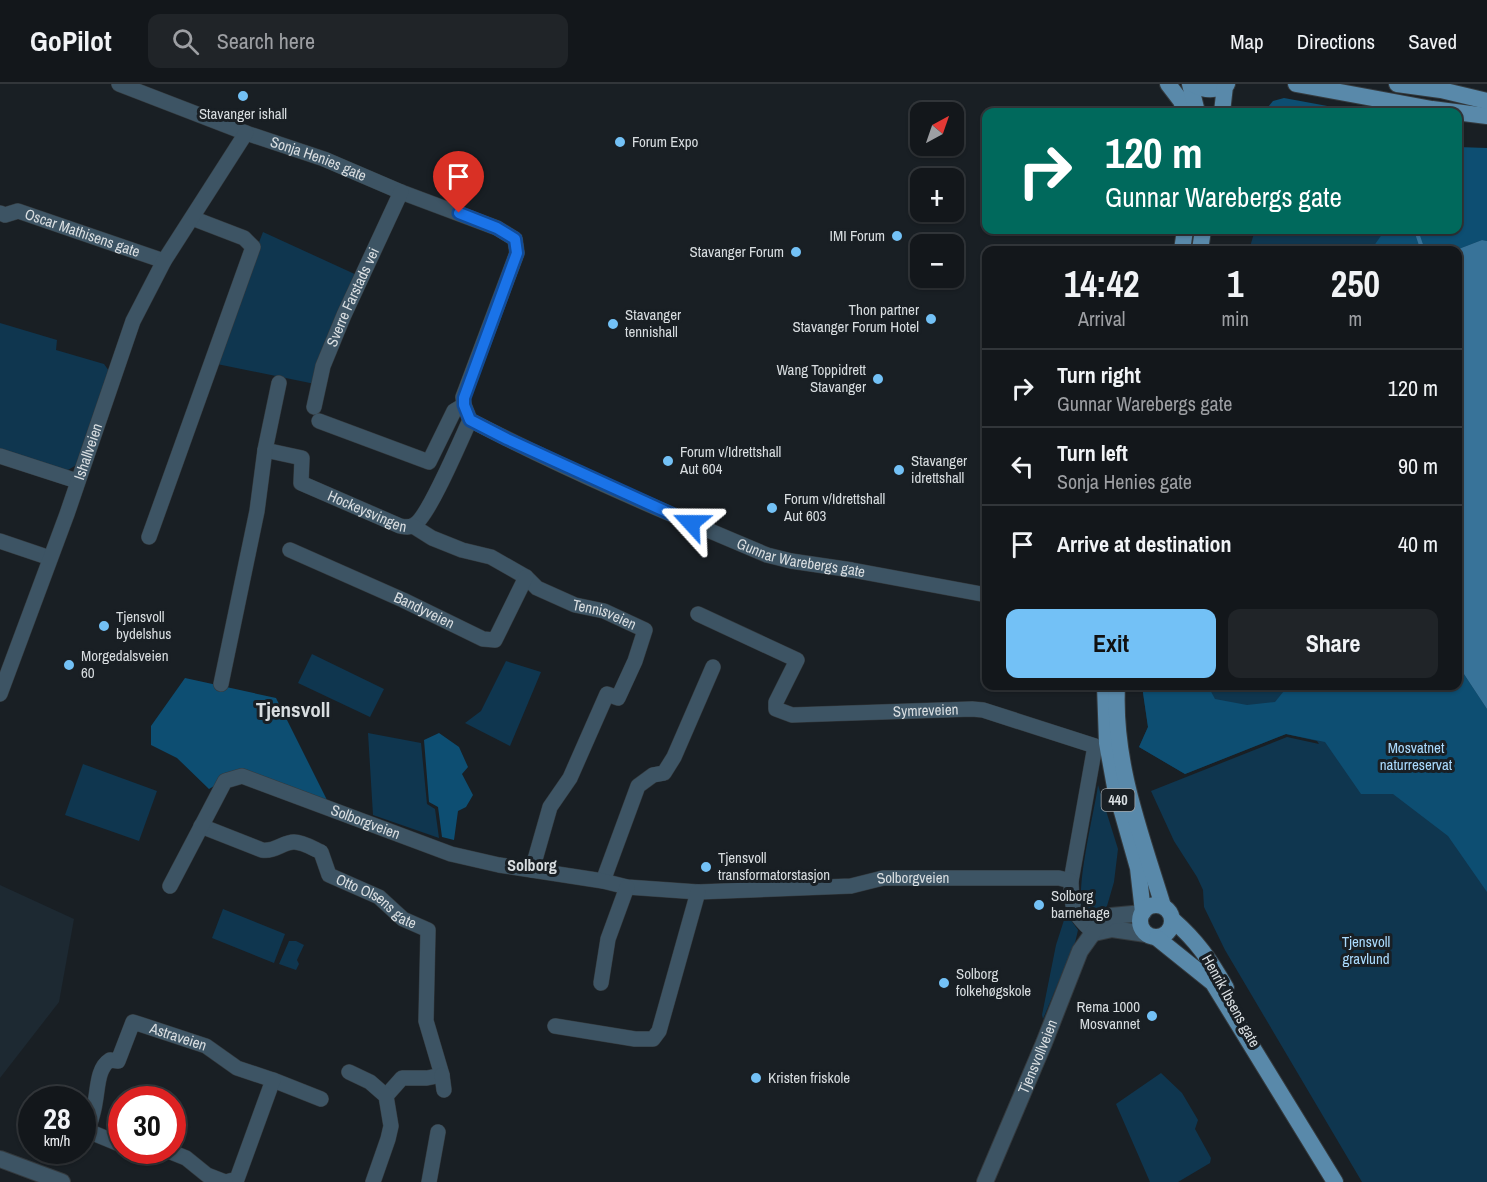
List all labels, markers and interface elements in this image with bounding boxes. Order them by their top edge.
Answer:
search box [148,14,568,68]
text: GoPilot [30,22,112,60]
icon: search [169,25,202,58]
text: Search here [217,26,315,56]
text: Map [1230,27,1264,56]
text: Directions [1297,27,1375,56]
text: Saved [1408,27,1457,56]
marker: Stavanger ishall [236,89,250,103]
north arrow [910,102,964,156]
map controls [910,102,964,288]
place label: Stavanger ishall [199,103,287,124]
text: 120 m [1105,125,1203,181]
street label: Sonja Henies gate [268,131,370,186]
place label: Forum Expo [632,131,699,152]
icon: right [1006,132,1084,210]
marker: Forum Expo [613,135,627,149]
pin [433,151,484,213]
icon: arrive [442,160,475,193]
button: + [910,168,964,222]
text: Gunnar Warebergs gate [1105,179,1342,215]
street label: Oscar Mathisens gate [22,203,143,262]
place label: IMI Forum [830,225,885,246]
marker: IMI Forum [890,229,904,243]
button: − [910,234,964,288]
place label: Stavanger Forum [690,241,784,262]
street label: Sverre Farstads vei [321,244,384,350]
marker: Stavanger Forum [789,245,803,259]
text: 14:42 [1064,260,1139,308]
text: 1 [1227,260,1243,308]
text: 250 [1331,260,1380,308]
place label: Thon partner Stavanger Forum Hotel [792,299,919,337]
place label: Stavanger tennishall [625,304,681,342]
text: Arrival [1078,305,1125,332]
text: min [1221,305,1249,332]
text: m [1349,305,1362,332]
marker: Thon partner Stavanger Forum Hotel [924,312,938,326]
marker: Stavanger tennishall [606,317,620,331]
place label: Wang Toppidrett Stavanger [776,359,867,397]
text: Turn right [1057,360,1141,390]
marker: Wang Toppidrett Stavanger [871,372,885,386]
icon: right [1006,372,1039,405]
text: 120 m [1388,373,1438,403]
text: Gunnar Warebergs gate [1057,390,1232,417]
street label: Ishallveien [68,420,107,483]
text: Turn left [1057,438,1128,468]
place label: Forum v/Idrettshall Aut 604 [679,441,781,479]
place label: Stavanger idrettshall [911,450,967,488]
icon: left [1006,450,1039,483]
text: 90 m [1398,451,1438,481]
marker: Forum v/Idrettshall Aut 604 [661,454,675,468]
marker: Stavanger idrettshall [892,463,906,477]
text: Sonja Henies gate [1057,468,1192,495]
street label: Hockeysvingen [325,485,408,537]
place label: Forum v/Idrettshall Aut 603 [783,488,885,526]
position arrow [659,491,723,555]
marker: Forum v/Idrettshall Aut 603 [765,501,779,515]
icon: arrive [1006,528,1039,561]
text: Arrive at destination [1057,529,1231,559]
text: 40 m [1398,529,1438,559]
street label: Gunnar Warebergs gate [734,532,867,582]
street label: Bandyveien [391,586,458,634]
street label: Tennisveien [571,594,640,635]
place label: Tjensvoll bydelshus [116,606,171,644]
button: Exit [1006,609,1216,678]
button: Share [1228,609,1438,678]
marker: Tjensvoll bydelshus [97,619,111,633]
place label: Morgedalsveien 60 [81,645,169,683]
marker: Morgedalsveien 60 [62,658,76,672]
district label: Tjensvoll [256,695,330,724]
street label: Symreveien [893,698,959,722]
park label: Mosvatnet naturreservat [1380,737,1453,775]
road number: 440 [1102,789,1134,811]
street label: Solborgveien [328,799,403,844]
place label: Tjensvoll transformatorstasjon [718,847,830,885]
district label: Solborg [507,854,557,876]
marker: Tjensvoll transformatorstasjon [699,860,713,874]
street label: Solborgveien [874,867,949,889]
street label: Otto Olsens gate [333,868,420,934]
place label: Solborg barnehage [1051,885,1110,923]
marker: Solborg barnehage [1032,898,1046,912]
park label: Tjensvoll gravlund [1342,931,1390,969]
street label: Henrik Ibsens gate [1197,951,1266,1051]
place label: Solborg folkehøgskole [956,963,1031,1001]
marker: Solborg folkehøgskole [937,976,951,990]
place label: Rema 1000 Mosvannet [1076,996,1141,1034]
marker: Rema 1000 Mosvannet [1145,1009,1159,1023]
street label: Tjensvollveien [1013,1016,1062,1097]
street label: Astraveien [146,1017,210,1056]
place label: Kristen friskole [768,1067,850,1088]
marker: Kristen friskole [749,1071,763,1085]
speed limit sign: 30 [108,1086,186,1164]
text: 28 [43,1098,71,1138]
text: km/h [44,1130,70,1151]

